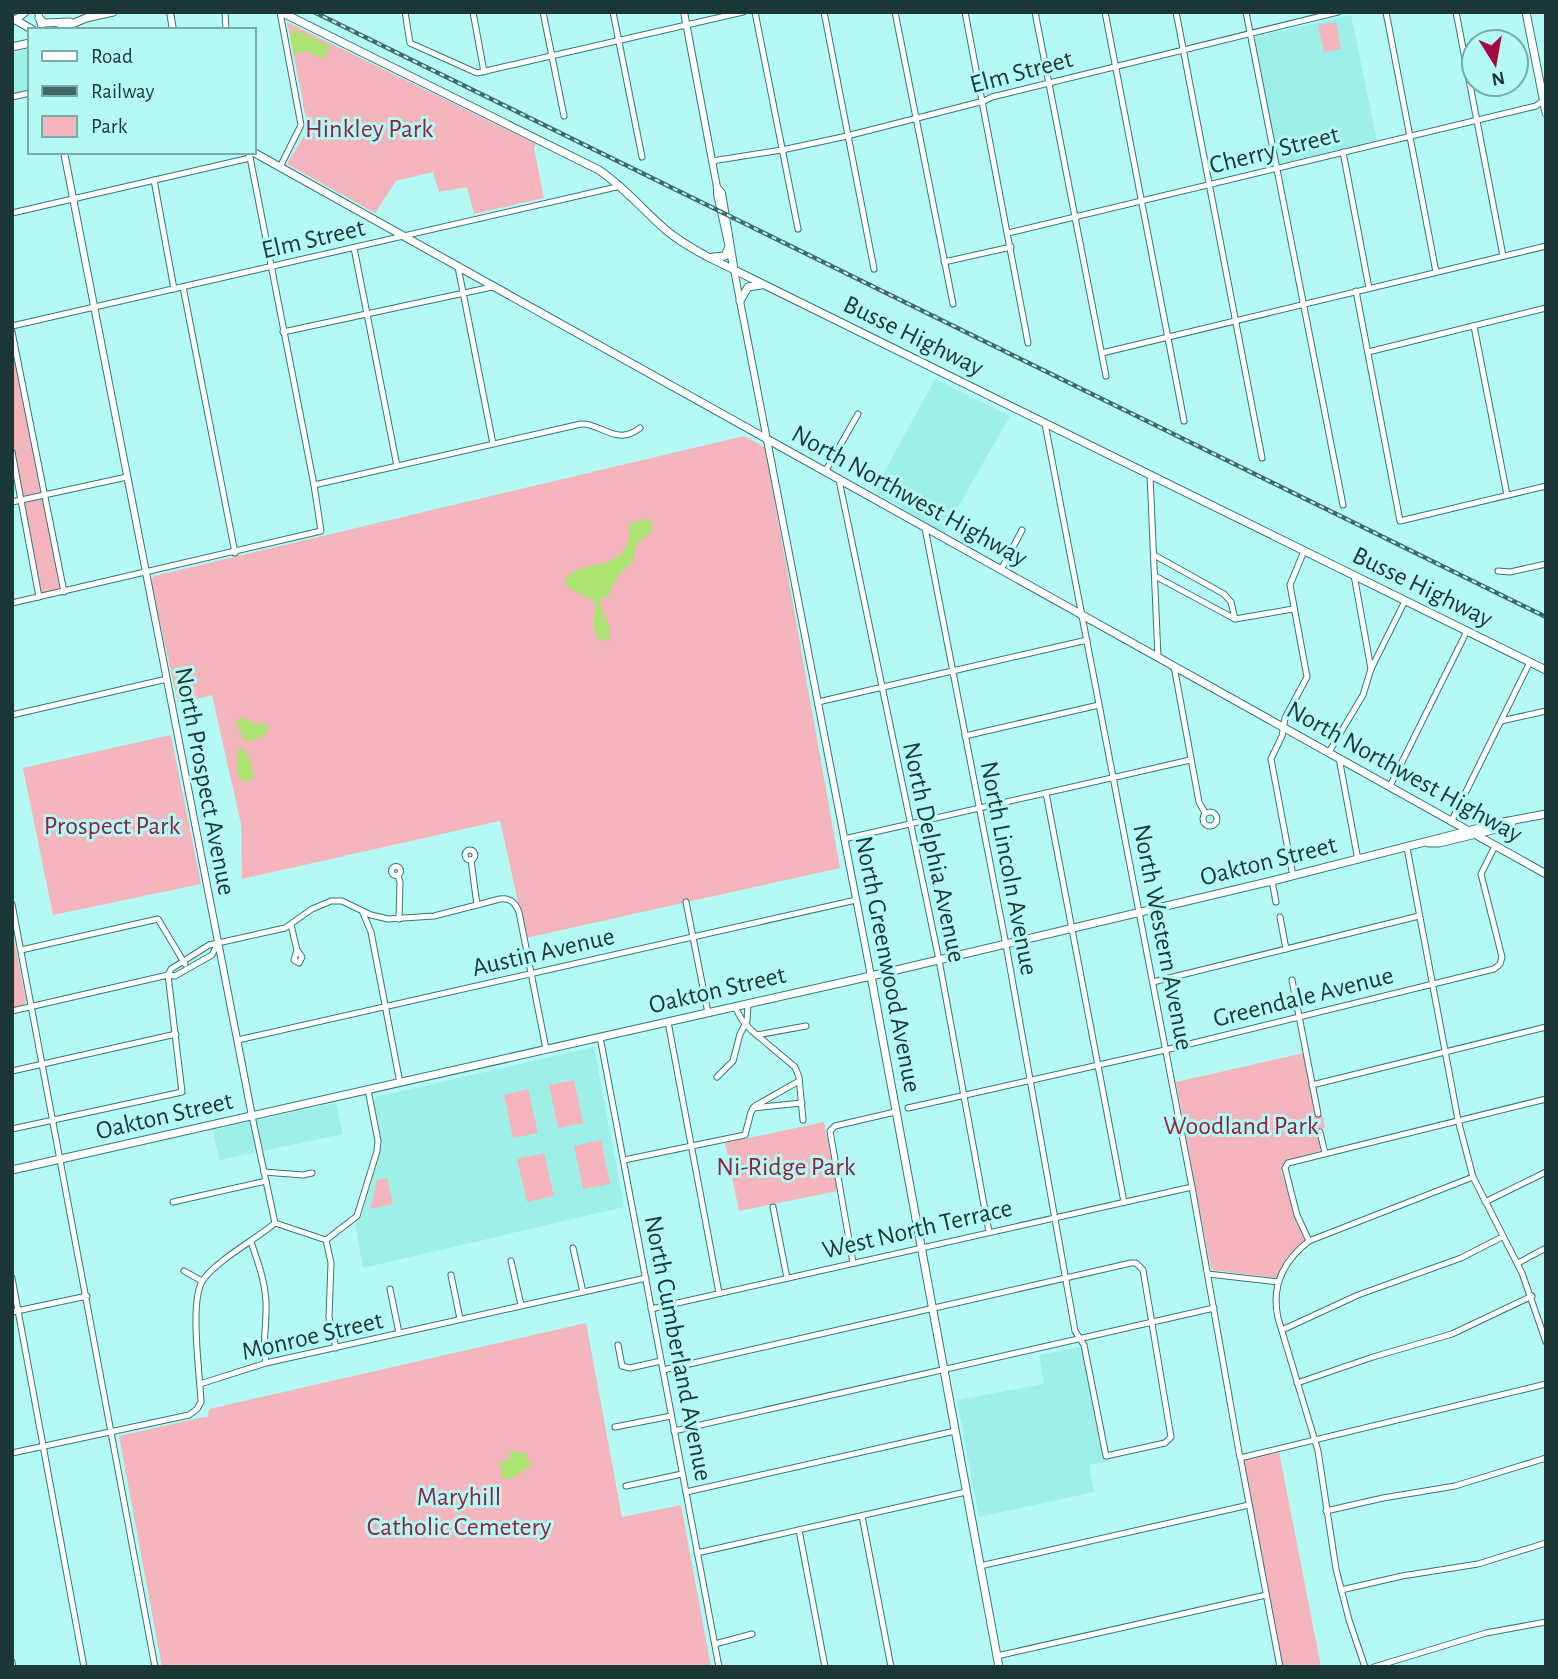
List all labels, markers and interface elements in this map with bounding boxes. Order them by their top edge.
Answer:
legend [28,28,256,154]
north arrow [1460,28,1530,98]
text: Road [91,46,133,67]
street label: Elm Street [967,46,1075,98]
text: N [1490,68,1506,89]
text: Railway [91,81,154,102]
text: Park [91,116,128,137]
park label: Hinkley Park [305,116,433,142]
street label: Cherry Street [1207,121,1342,179]
street label: Elm Street [259,214,367,263]
street label: Busse Highway [839,291,988,381]
street label: North Northwest Highway [787,420,1032,571]
street label: Busse Highway [1348,542,1497,632]
street label: North Prospect Avenue [170,665,240,897]
street label: North Northwest Highway [1282,696,1527,847]
street label: North Delphia Avenue [898,740,970,965]
street label: North Lincoln Avenue [976,759,1043,977]
park label: Prospect Park [44,813,180,839]
street label: North Western Avenue [1128,822,1198,1052]
street label: Oakton Street [1197,831,1339,890]
street label: North Greenwood Avenue [850,834,926,1095]
street label: Austin Avenue [469,923,617,981]
street label: Oakton Street [646,962,788,1018]
street label: Greendale Avenue [1210,962,1396,1032]
street label: Oakton Street [93,1088,235,1144]
park label: Woodland Park [1163,1113,1319,1139]
park label: Ni-Ridge Park [716,1154,856,1180]
street label: West North Terrace [820,1194,1015,1263]
street label: North Cumberland Avenue [639,1213,717,1483]
street label: Monroe Street [239,1307,385,1365]
park label: Maryhill Catholic Cemetery [367,1484,551,1540]

